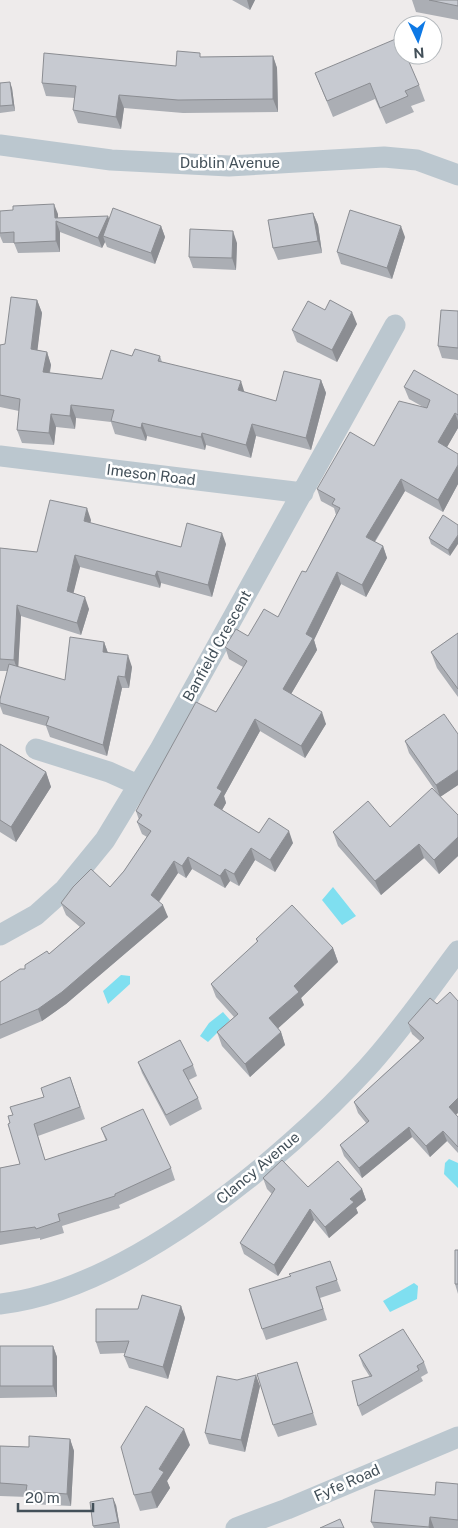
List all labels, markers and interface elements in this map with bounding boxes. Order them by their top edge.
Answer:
north arrow [393,15,443,65]
text: N [413,45,425,61]
street label: Dublin Avenue [180,154,280,171]
street label: Imeson Road [106,461,197,488]
street label: Banfield Crescent [179,587,254,704]
street label: Clancy Avenue [213,1128,303,1207]
street label: Fyfe Road [311,1460,382,1505]
scale bar [18,1480,92,1512]
text: 20 m [25,1489,60,1506]

